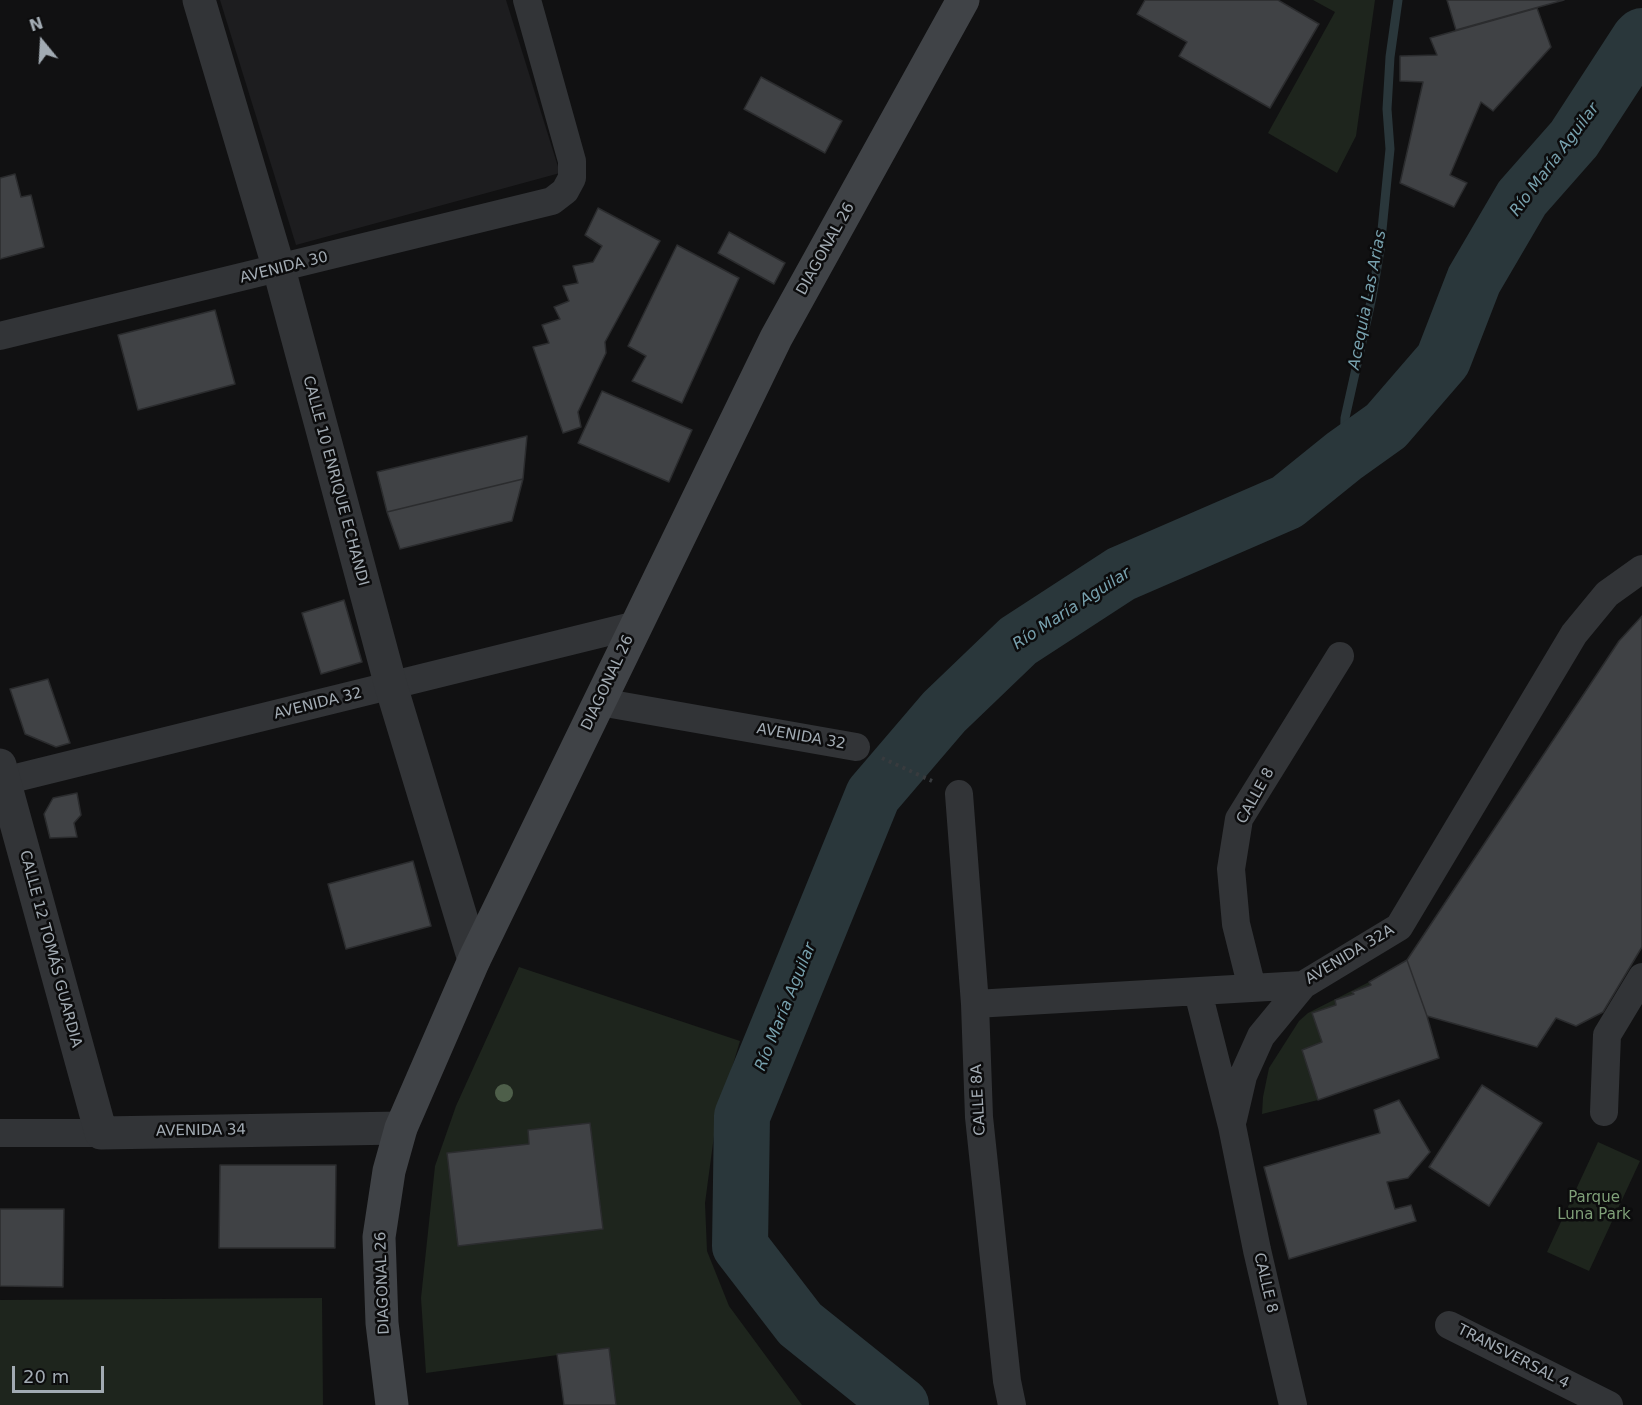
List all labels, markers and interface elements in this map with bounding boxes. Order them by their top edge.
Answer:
north arrow [12,12,72,72]
text: N [27,13,46,36]
water label: Río María Aguilar [1506,100,1604,220]
street label: DIAGONAL 26 [793,200,859,298]
water label: Acequia Las Arias [1345,229,1391,371]
street label: AVENIDA 30 [238,248,330,288]
street label: CALLE 10 ENRIQUE ECHANDI [298,374,372,588]
water label: Río María Aguilar [1010,564,1134,654]
street label: DIAGONAL 26 [578,632,638,734]
street label: AVENIDA 32 [272,684,364,724]
street label: AVENIDA 32 [755,720,847,754]
street label: CALLE 8 [1233,765,1279,827]
street label: CALLE 12 TOMÁS GUARDIA [15,848,85,1050]
street label: AVENIDA 32A [1302,921,1398,989]
water label: Río María Aguilar [752,940,820,1074]
street label: CALLE 8A [968,1064,990,1136]
street label: AVENIDA 34 [156,1121,246,1141]
park label: Parque Luna Park [1557,1189,1631,1224]
street label: DIAGONAL 26 [372,1231,394,1335]
street label: CALLE 8 [1249,1251,1281,1315]
street label: TRANSVERSAL 4 [1454,1321,1572,1393]
scale bar [15,1354,106,1392]
text: 20 m [23,1366,69,1387]

